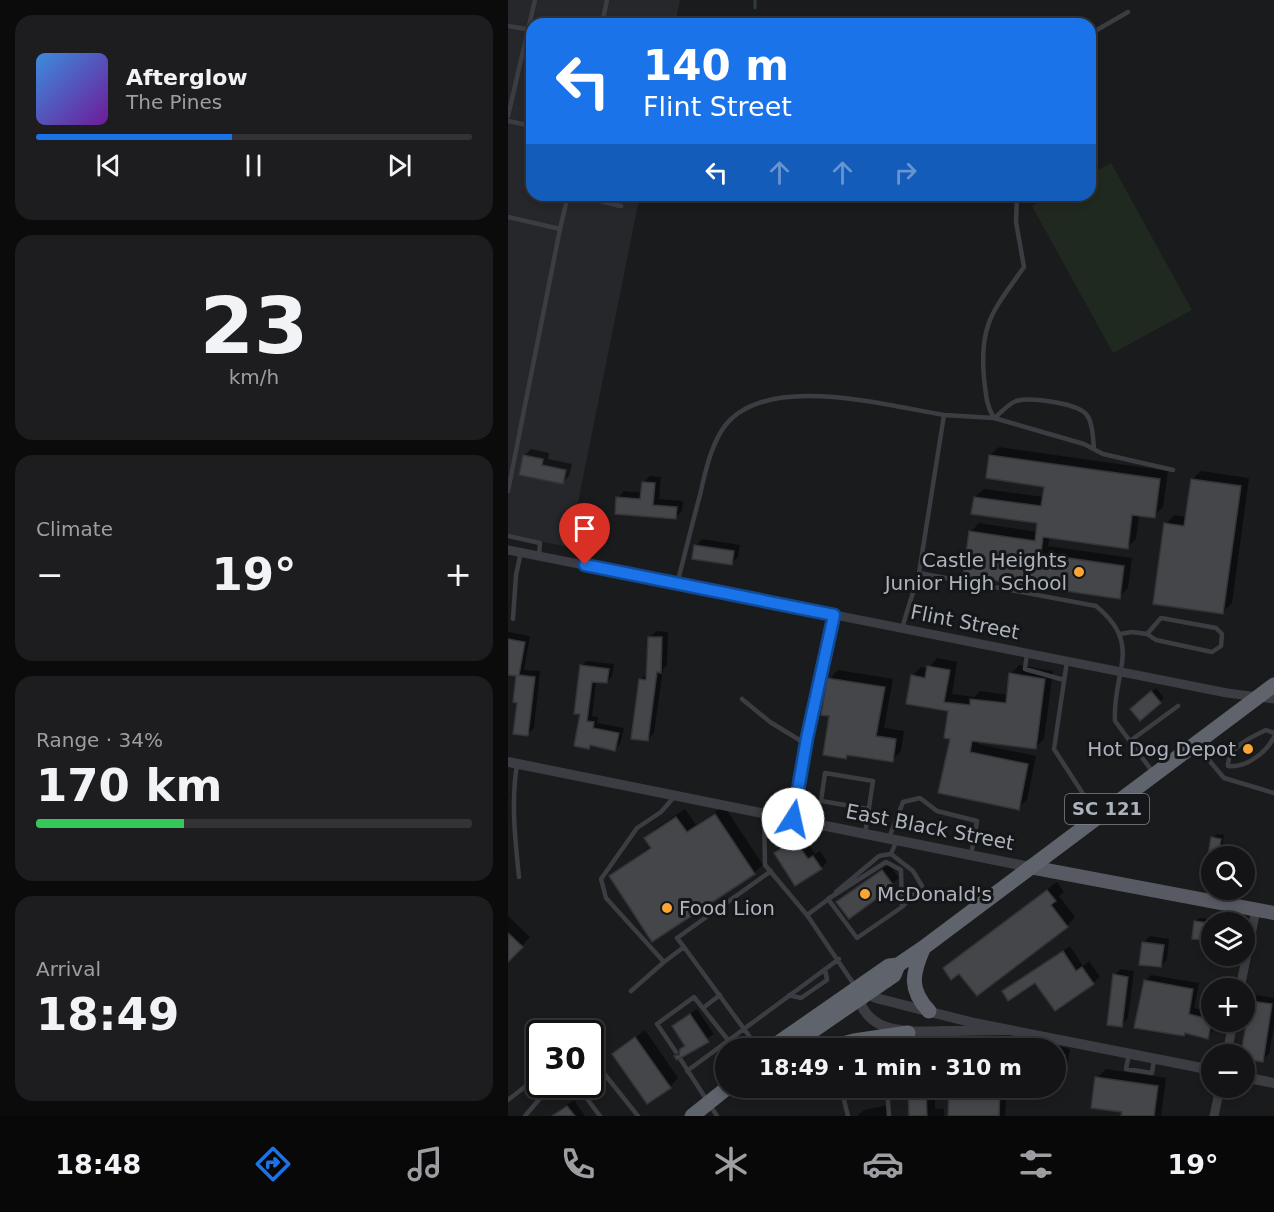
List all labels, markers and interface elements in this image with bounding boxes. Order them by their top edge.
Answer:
text: 140 m [643,41,789,90]
icon: left [544,42,622,120]
text: Afterglow [126,65,248,90]
text: The Pines [126,90,222,114]
text: Flint Street [643,91,792,122]
icon: previous [92,149,125,182]
icon: pause [237,149,270,182]
icon: next [383,149,416,182]
icon: left [700,156,733,189]
icon: ahead [763,156,796,189]
icon: ahead [826,156,859,189]
icon: right [889,156,922,189]
text: 23 [200,281,308,371]
text: km/h [229,365,279,389]
pin [559,503,610,565]
icon: arrive [568,512,601,545]
text: Climate [36,517,113,541]
text: 19° [211,548,297,601]
place label: Castle Heights Junior High School [883,548,1067,595]
text: − [36,555,64,594]
text: + [444,555,472,594]
marker: Castle Heights Junior High School [1072,565,1086,579]
street label: Flint Street [909,600,1022,644]
text: Range · 34% [36,728,163,752]
place label: Hot Dog Depot [1087,737,1236,761]
marker: Hot Dog Depot [1241,742,1255,756]
text: 170 km [36,759,222,812]
position arrow [761,787,825,851]
road number: SC 121 [1065,794,1149,824]
street label: East Black Street [844,799,1016,855]
map controls [1201,846,1255,1098]
button: search [1201,846,1255,900]
place label: McDonald's [877,882,992,906]
marker: McDonald's [858,887,872,901]
place label: Food Lion [679,896,775,920]
marker: Food Lion [660,901,674,915]
button: layers [1201,912,1255,966]
text: Arrival [36,957,101,981]
button: + [1201,978,1255,1032]
text: 18:49 [36,988,179,1041]
speed limit sign: 30 [526,1020,604,1098]
button: − [1201,1044,1255,1098]
text: 18:49 · 1 min · 310 m [759,1055,1022,1080]
icon: directions [252,1143,294,1185]
icon: music [404,1143,446,1185]
icon: phone [557,1143,599,1185]
icon: climate [710,1143,752,1185]
icon: car [862,1143,904,1185]
icon: filters [1015,1143,1057,1185]
text: 18:48 [55,1149,141,1180]
text: 19° [1168,1149,1219,1180]

